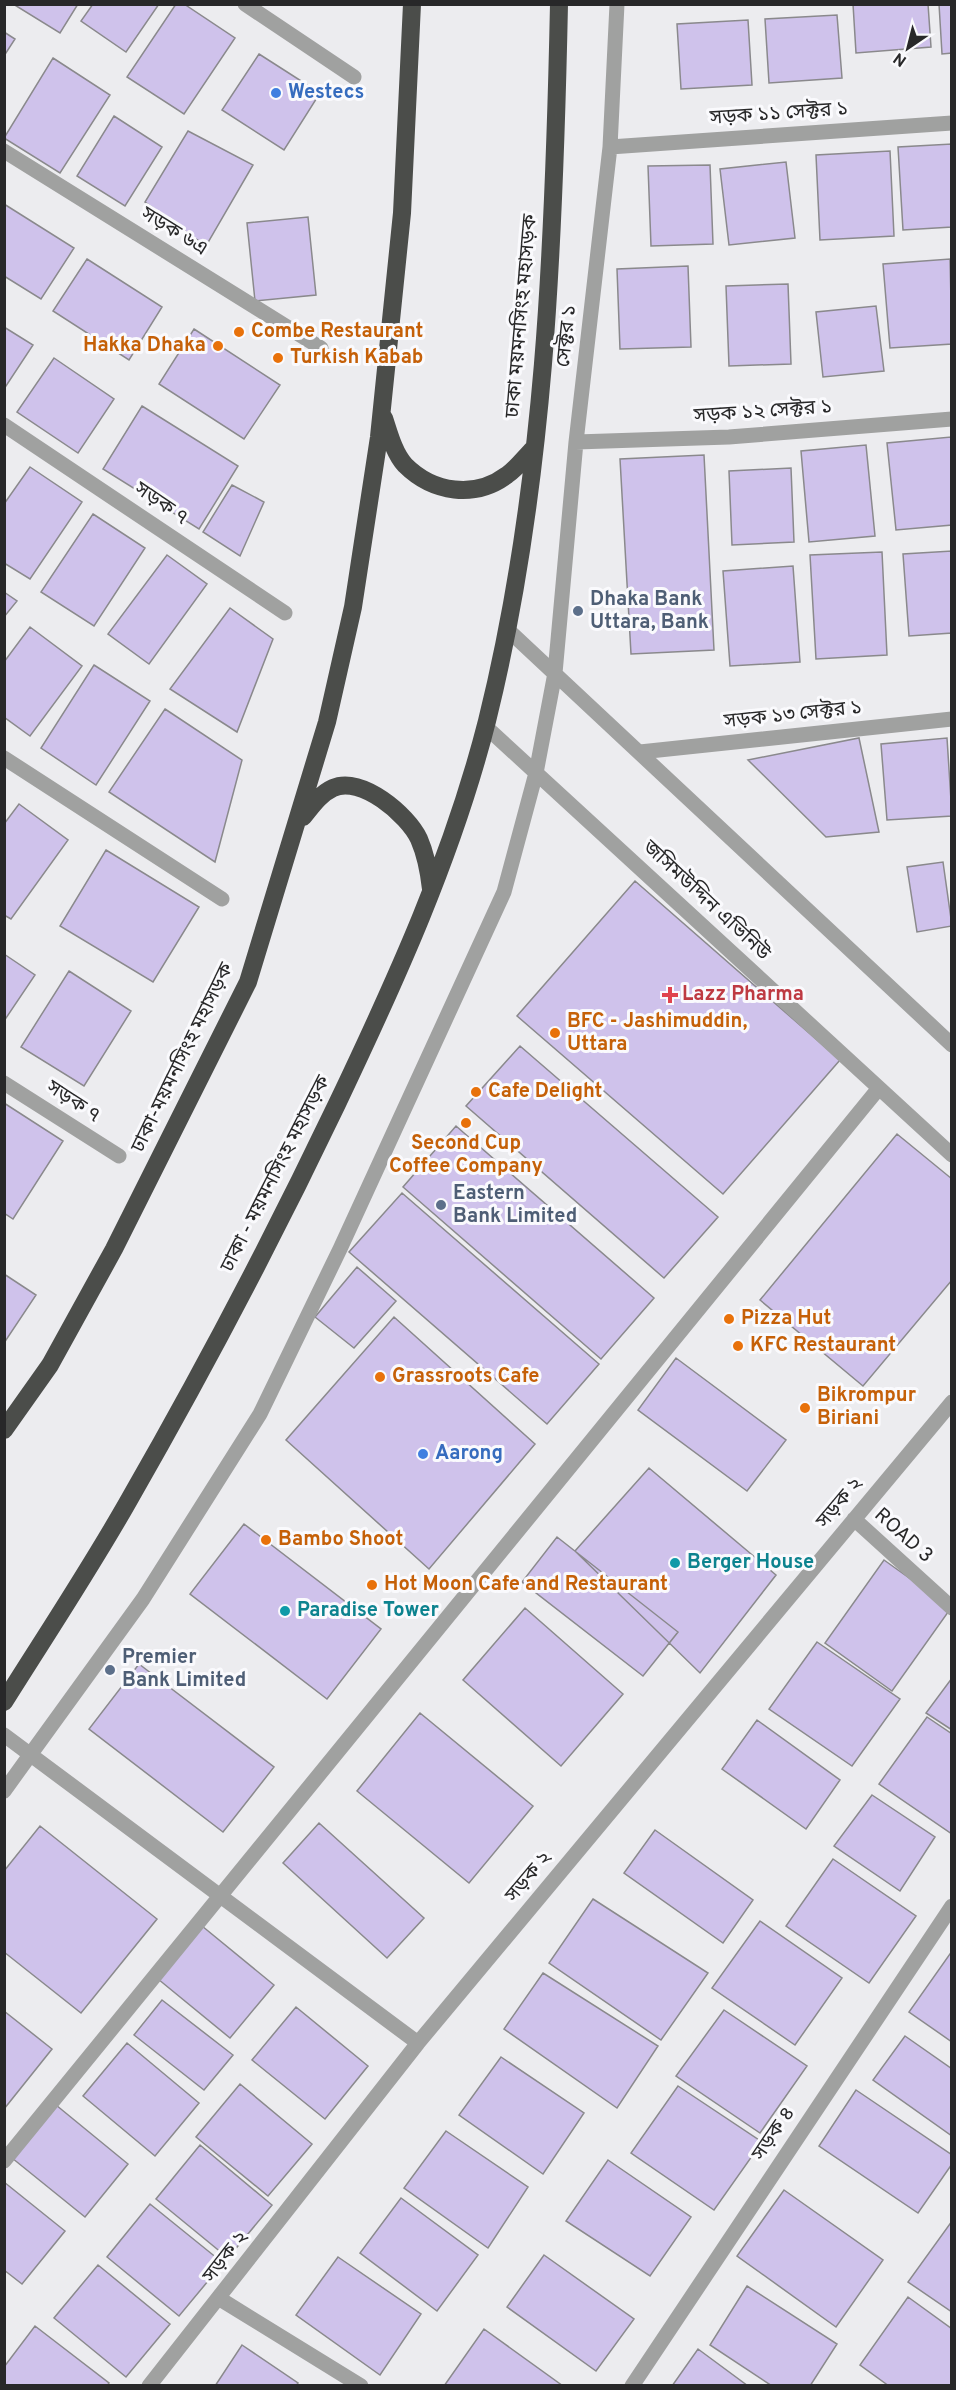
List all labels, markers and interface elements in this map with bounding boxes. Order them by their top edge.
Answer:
north arrow [878,18,938,78]
text: N [890,47,911,70]
place label: Westecs [288,80,364,106]
marker: Westecs [269,86,283,100]
street label: সড়ক ১১ সেক্টর ১ [708,95,849,132]
street label: সড়ক ৬এ [135,201,212,263]
street label: ঢাকা ময়মনসিংহ মহাসড়ক [499,212,544,420]
street label: সেক্টর ১ [550,303,583,369]
place label: Combe Restaurant [251,319,423,345]
marker: Combe Restaurant [232,325,246,339]
place label: Hakka Dhaka [83,333,206,359]
marker: Hakka Dhaka [211,339,225,353]
place label: Turkish Kabab [290,345,423,371]
marker: Turkish Kabab [271,351,285,365]
street label: সড়ক ১২ সেক্টর ১ [692,393,833,430]
street label: সড়ক ৭ [128,476,193,531]
place label: Dhaka Bank Uttara, Bank [590,587,709,636]
marker: Dhaka Bank Uttara, Bank [571,604,585,618]
street label: সড়ক ১৩ সেক্টর ১ [722,694,863,735]
street label: জসিমউদ্দিন এভিনিউ [636,834,777,967]
street label: ঢাকা-ময়মনসিংহ মহাসড়ক [124,958,241,1158]
place label: Lazz Pharma [682,982,804,1008]
marker: Lazz Pharma [663,988,677,1002]
place label: BFC - Jashimuddin, Uttara [567,1009,748,1058]
marker: BFC - Jashimuddin, Uttara [548,1026,562,1040]
street label: ঢাকা - ময়মনসিংহ মহাসড়ক [214,1070,337,1278]
street label: সড়ক ৭ [40,1074,105,1129]
place label: Cafe Delight [488,1079,602,1105]
marker: Cafe Delight [469,1085,483,1099]
marker: Second Cup Coffee Company [459,1116,473,1130]
place label: Second Cup Coffee Company [389,1131,543,1180]
place label: Eastern Bank Limited [453,1181,577,1230]
marker: Eastern Bank Limited [434,1198,448,1212]
place label: Pizza Hut [741,1306,832,1332]
marker: Pizza Hut [722,1312,736,1326]
place label: KFC Restaurant [750,1333,896,1359]
marker: KFC Restaurant [731,1339,745,1353]
place label: Grassroots Cafe [392,1364,539,1390]
marker: Grassroots Cafe [373,1370,387,1384]
place label: Bikrompur Biriani [817,1383,917,1432]
marker: Bikrompur Biriani [798,1401,812,1415]
place label: Aarong [435,1441,503,1467]
marker: Aarong [416,1447,430,1461]
street label: সড়ক ২ [810,1472,869,1535]
street label: ROAD 3 [868,1503,938,1569]
place label: Bambo Shoot [278,1527,404,1553]
marker: Bambo Shoot [259,1533,273,1547]
place label: Berger House [687,1550,814,1576]
marker: Berger House [668,1556,682,1570]
place label: Hot Moon Cafe and Restaurant [384,1572,668,1598]
marker: Hot Moon Cafe and Restaurant [365,1578,379,1592]
place label: Paradise Tower [297,1598,439,1624]
marker: Paradise Tower [278,1604,292,1618]
place label: Premier Bank Limited [122,1645,246,1694]
marker: Premier Bank Limited [103,1663,117,1677]
street label: সড়ক ২ [499,1846,558,1909]
street label: সড়ক ৪ [746,2102,801,2167]
street label: সড়ক ২ [197,2225,255,2289]

